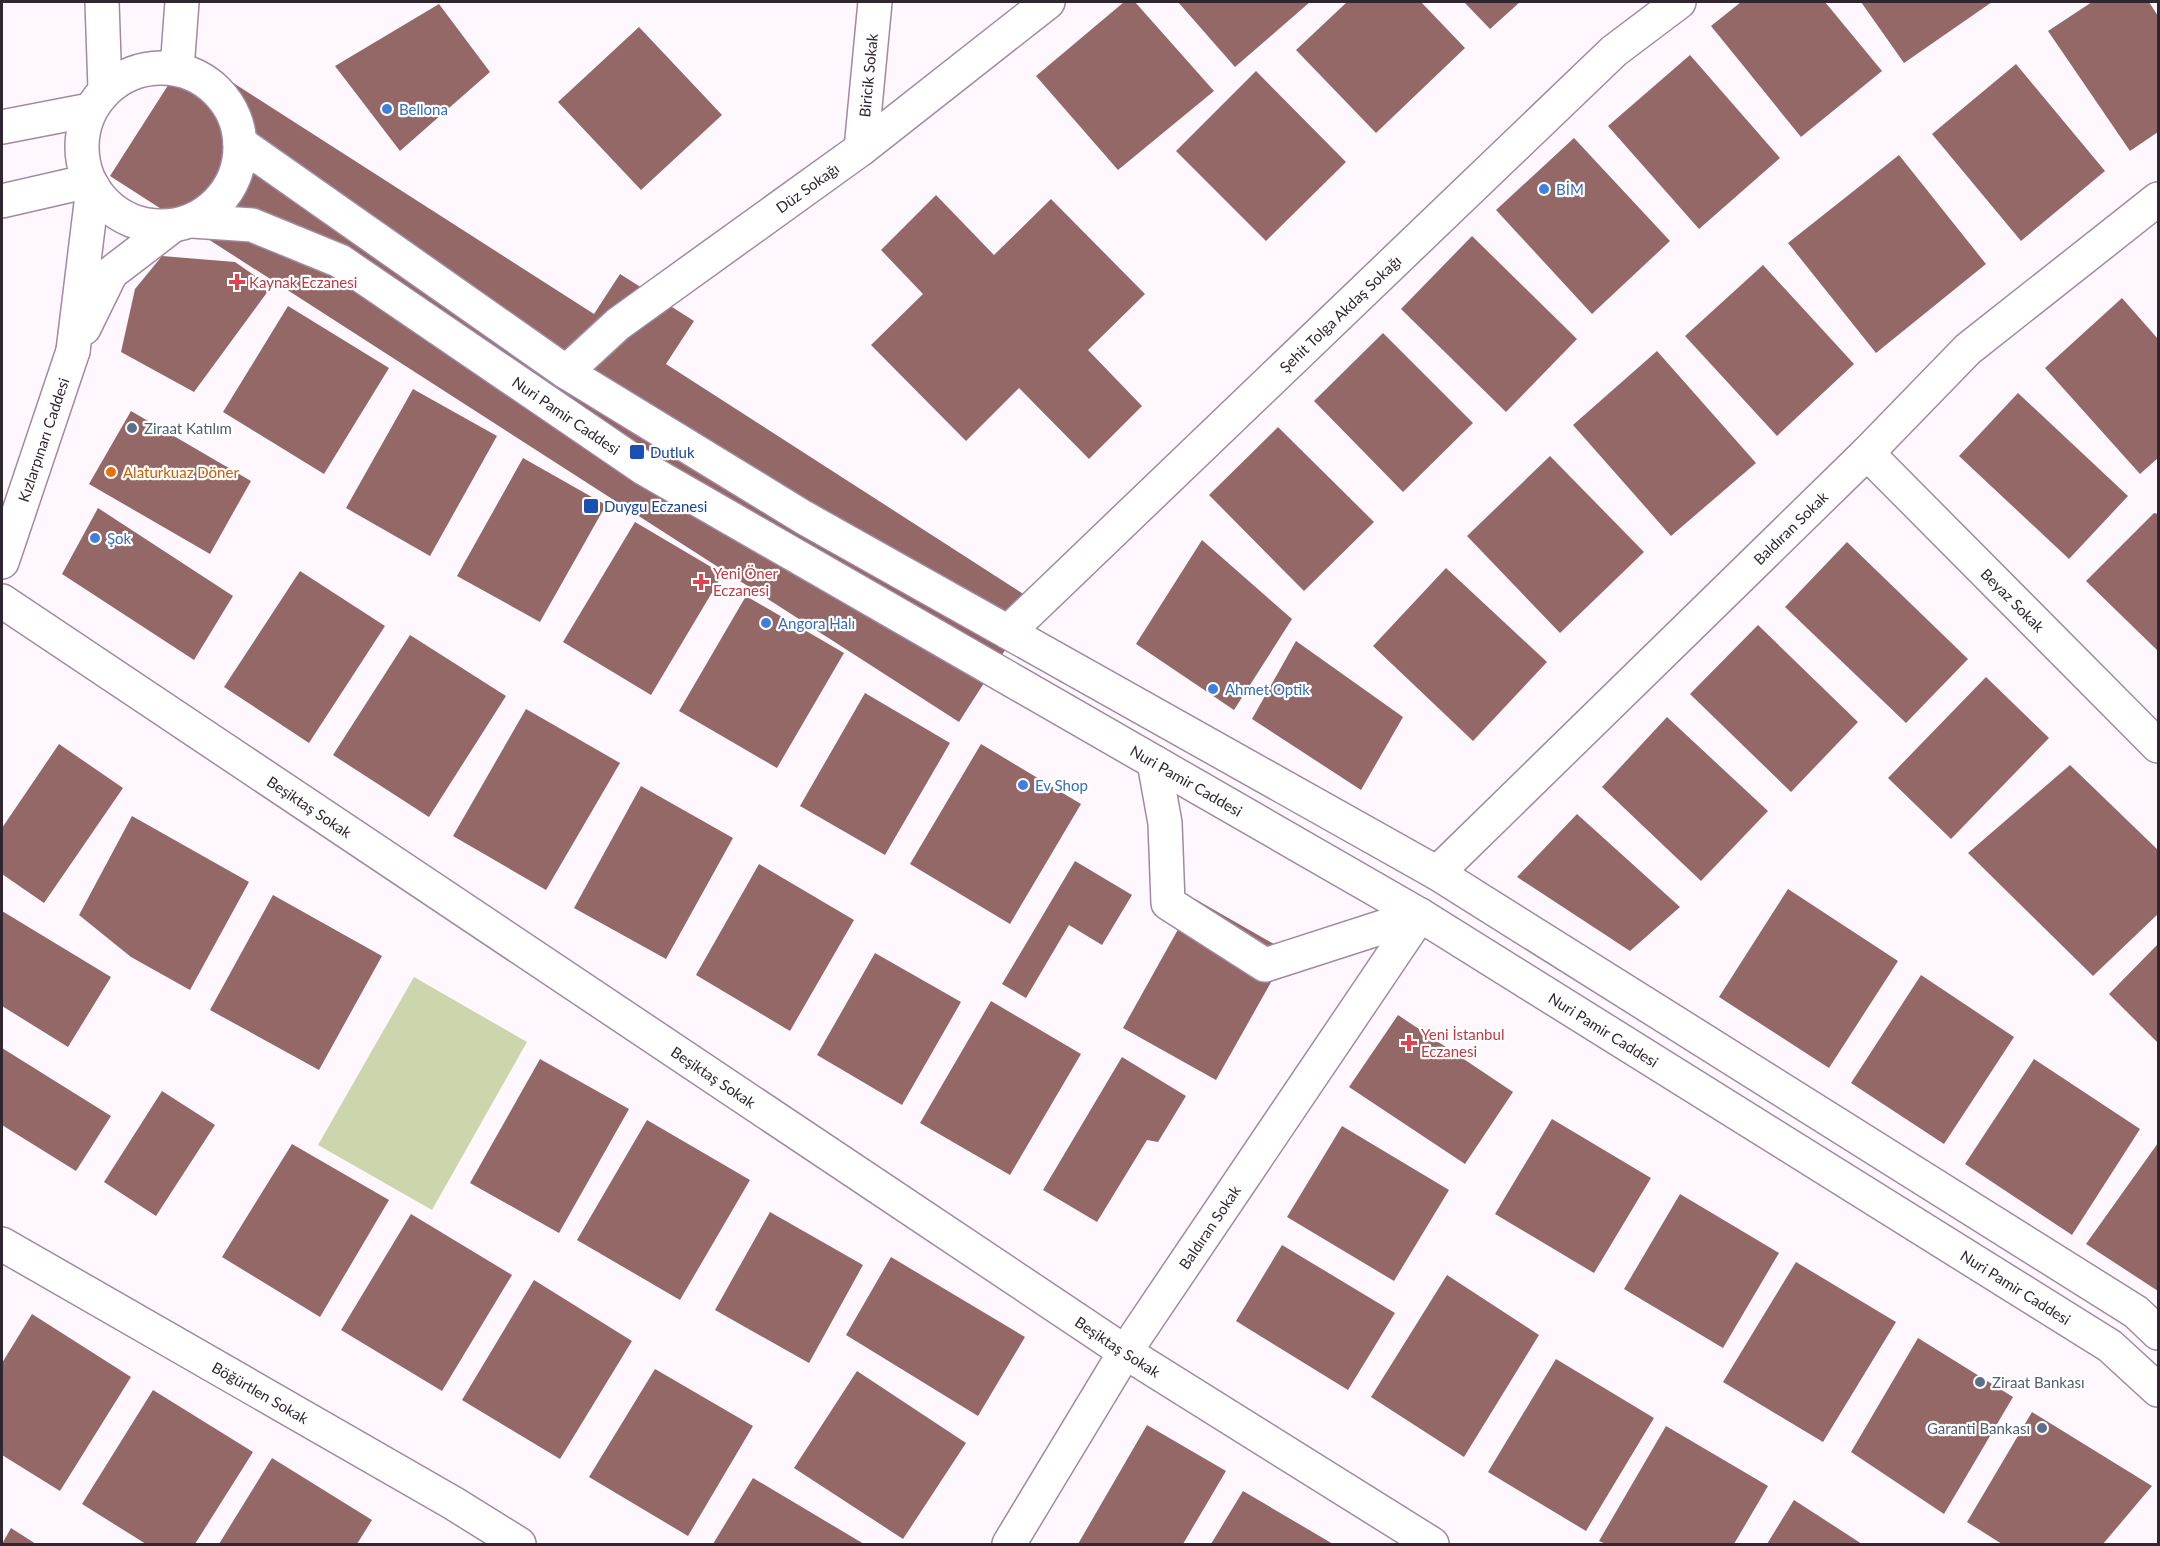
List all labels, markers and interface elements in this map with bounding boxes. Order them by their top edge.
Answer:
street label: Biricik Sokak [855,32,881,118]
place label: Bellona [399,100,448,118]
marker: Bellona [380,102,394,116]
street label: Düz Sokağı [772,159,842,216]
place label: BİM [1556,180,1584,198]
marker: BİM [1537,182,1551,196]
street label: Şehit Tolga Akdaş Sokağı [1276,251,1404,376]
place label: Kaynak Eczanesi [249,273,357,291]
marker: Kaynak Eczanesi [230,275,244,289]
street label: Nuri Pamir Caddesi [509,372,623,458]
street label: Kızlarpınarı Caddesi [14,375,72,504]
place label: Ziraat Katılım [144,419,232,437]
marker: Ziraat Katılım [125,421,139,435]
marker: Dutluk [628,443,646,461]
place label: Dutluk [650,443,695,461]
place label: Alaturkuaz Döner [123,463,239,481]
marker: Alaturkuaz Döner [104,465,118,479]
street label: Baldıran Sokak [1749,487,1832,568]
marker: Duygu Eczanesi [582,497,600,515]
place label: Duygu Eczanesi [604,497,707,515]
place label: Şok [107,529,132,547]
marker: Şok [88,531,102,545]
place label: Yeni Öner Eczanesi [713,564,779,599]
street label: Beyaz Sokak [1977,564,2049,636]
marker: Yeni Öner Eczanesi [694,575,708,589]
place label: Angora Halı [778,614,855,632]
marker: Angora Halı [759,616,773,630]
place label: Ahmet Optik [1225,680,1310,698]
marker: Ahmet Optik [1206,682,1220,696]
street label: Nuri Pamir Caddesi [1127,741,1246,820]
street label: Beşiktaş Sokak [264,772,356,842]
place label: Ev Shop [1035,776,1088,794]
marker: Ev Shop [1016,778,1030,792]
street label: Nuri Pamir Caddesi [1545,989,1662,1071]
place label: Yeni İstanbul Eczanesi [1421,1025,1504,1060]
marker: Yeni İstanbul Eczanesi [1402,1036,1416,1050]
street label: Beşiktaş Sokak [668,1042,760,1112]
street label: Baldıran Sokak [1175,1182,1244,1272]
street label: Nuri Pamir Caddesi [1957,1246,2074,1328]
street label: Beşiktaş Sokak [1072,1312,1164,1381]
street label: Böğürtlen Sokak [209,1358,312,1427]
place label: Ziraat Bankası [1992,1373,2085,1391]
marker: Ziraat Bankası [1973,1375,1987,1389]
place label: Garanti Bankası [1927,1419,2030,1437]
marker: Garanti Bankası [2035,1421,2049,1435]

